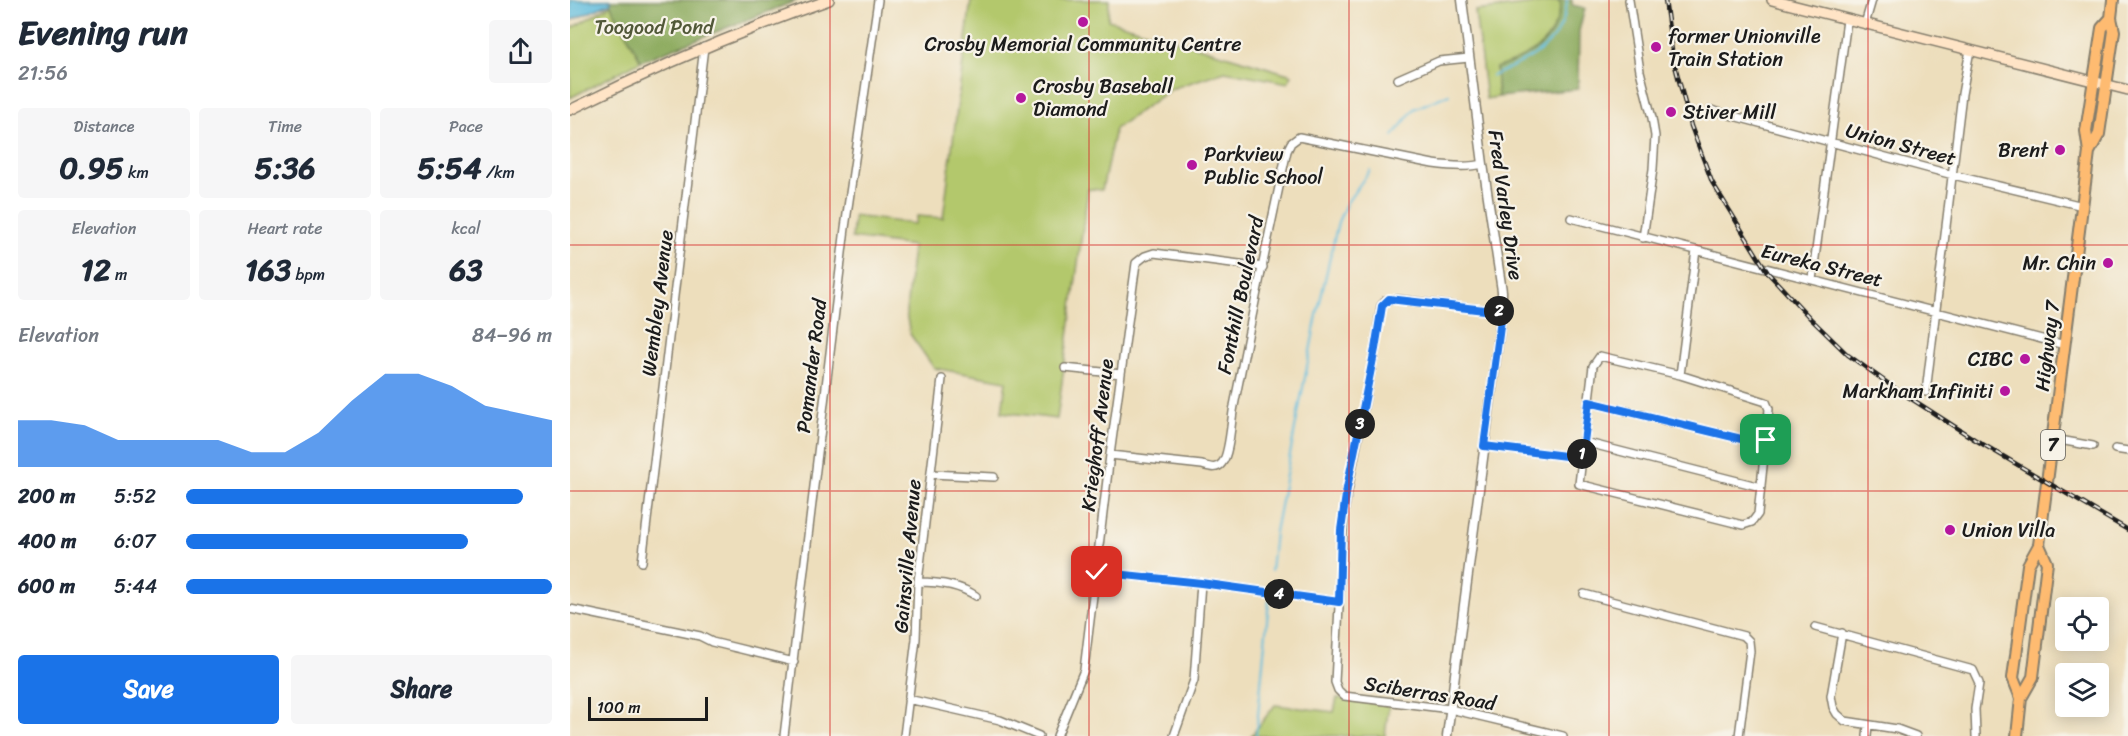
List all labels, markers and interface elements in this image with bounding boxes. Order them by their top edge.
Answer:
text: Evening run [18,4,188,62]
park label: Toogood Pond [594,10,715,45]
marker: Crosby Memorial Community Centre [1076,15,1090,29]
place label: former Unionville Train Station [1668,19,1821,77]
button: share [489,20,552,83]
place label: Crosby Memorial Community Centre [924,27,1242,62]
marker: former Unionville Train Station [1649,40,1663,54]
text: 21:56 [18,56,68,91]
place label: Crosby Baseball Diamond [1033,69,1174,127]
marker: Crosby Baseball Diamond [1014,91,1028,105]
place label: Stiver Mill [1683,95,1777,130]
marker: Stiver Mill [1664,105,1678,119]
text: Distance [74,112,134,141]
text: Time [268,112,302,141]
text: Pace [449,112,483,141]
street label: Union Street [1842,113,1960,176]
street label: Fred Varley Drive [1478,128,1533,282]
place label: Brent [1998,133,2049,168]
place label: Parkview Public School [1204,137,1323,195]
text: 0.95 [59,141,124,195]
text: 5:36 [255,141,315,195]
text: 5:54 [417,141,482,195]
marker: Brent [2053,143,2067,157]
text: km [124,158,149,187]
text: /km [482,158,515,187]
marker: Parkview Public School [1185,158,1199,172]
street label: Fonthill Boulevard [1207,212,1275,377]
text: Elevation [72,214,136,243]
text: Heart rate [247,214,323,243]
text: kcal [451,214,481,243]
street label: Wembley Avenue [631,228,684,378]
street label: Eureka Street [1757,233,1887,298]
text: 12 [81,243,111,297]
text: 163 [245,243,291,297]
text: 63 [449,243,483,297]
place label: Mr. Chin [2023,246,2096,281]
marker: Mr. Chin [2101,256,2115,270]
text: m [111,260,127,289]
text: bpm [291,260,325,289]
street label: Pomander Road [786,296,837,435]
pin: 2 [1484,296,1514,326]
text: 2 [1494,296,1504,325]
street label: Highway 7 [2025,297,2071,393]
text: Elevation [18,318,99,353]
text: 84–96 m [472,318,552,353]
place label: CIBC [1968,342,2013,377]
marker: CIBC [2018,352,2032,366]
street label: Krieghoff Avenue [1071,356,1124,513]
place label: Markham Infiniti [1843,374,1994,409]
marker: Markham Infiniti [1998,384,2012,398]
pin: 3 [1345,409,1375,439]
text: 3 [1356,409,1364,438]
pin [1740,414,1791,465]
icon: arrive [1749,423,1782,456]
road number: 7 [2041,430,2065,460]
pin: 1 [1567,439,1597,469]
text: 1 [1579,439,1585,468]
street label: Gainsville Avenue [883,478,932,634]
text: 200 m [18,479,75,514]
text: 5:52 [114,479,156,514]
place label: Union Villa [1962,513,2055,548]
marker: Union Villa [1943,523,1957,537]
text: 400 m [18,524,76,559]
text: 6:07 [114,524,155,559]
pin [1071,546,1122,597]
icon: check [1080,555,1113,588]
text: 600 m [18,569,75,604]
text: 5:44 [114,569,157,604]
pin: 4 [1264,579,1294,609]
text: 4 [1274,579,1284,608]
map controls [2055,597,2109,717]
button: locate [2055,597,2109,651]
button: Save [18,655,279,724]
button: Share [291,655,552,724]
button: layers [2055,663,2109,717]
street label: Sciberras Road [1362,666,1500,721]
text: 100 m [597,693,641,722]
scale bar [588,694,708,722]

